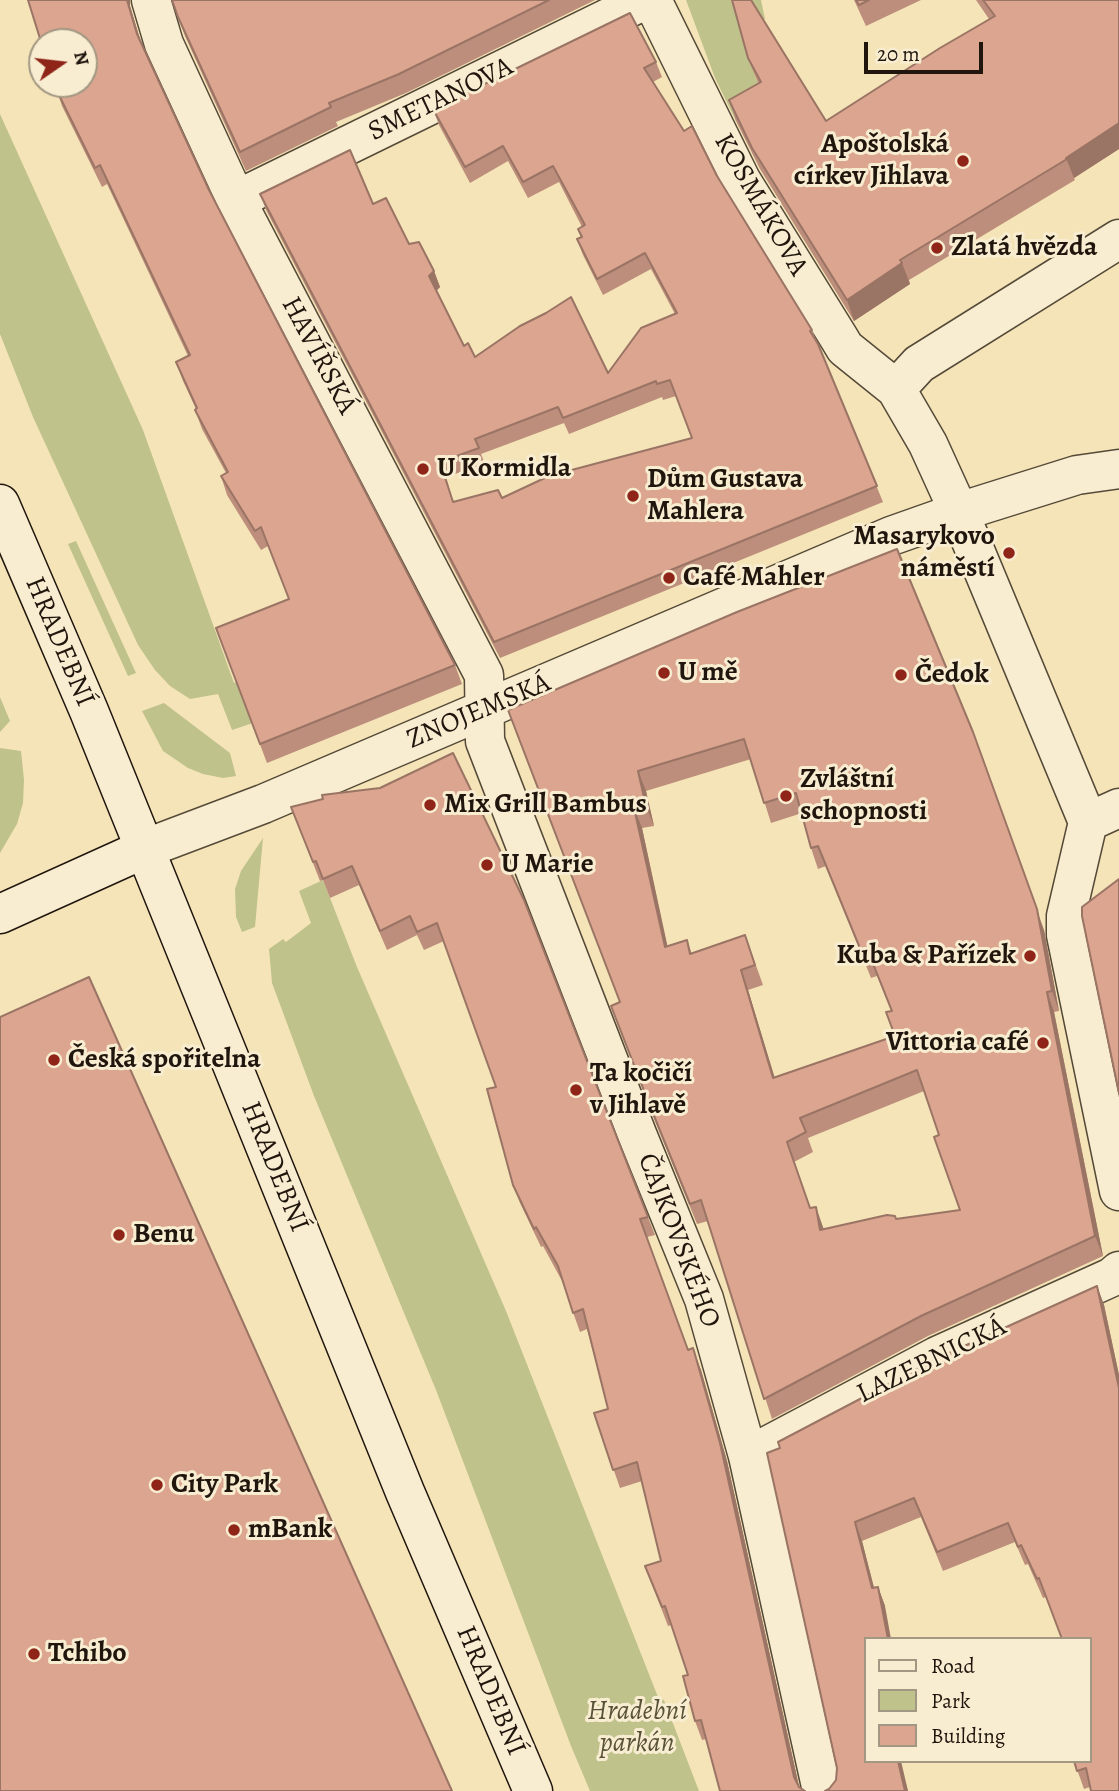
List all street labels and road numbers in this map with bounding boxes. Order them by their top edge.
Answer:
street label: SMETANOVA [363,50,519,150]
street label: KOSMÁKOVA [706,128,814,282]
street label: HAVÍŘSKÁ [273,291,363,421]
street label: HRADEBNÍ [17,572,101,712]
street label: ZNOJEMSKÁ [402,667,556,757]
street label: HRADEBNÍ [233,1097,315,1237]
street label: ČAJKOVSKÉHO [629,1149,727,1333]
street label: LAZEBNICKÁ [852,1310,1012,1412]
street label: HRADEBNÍ [448,1621,532,1761]

